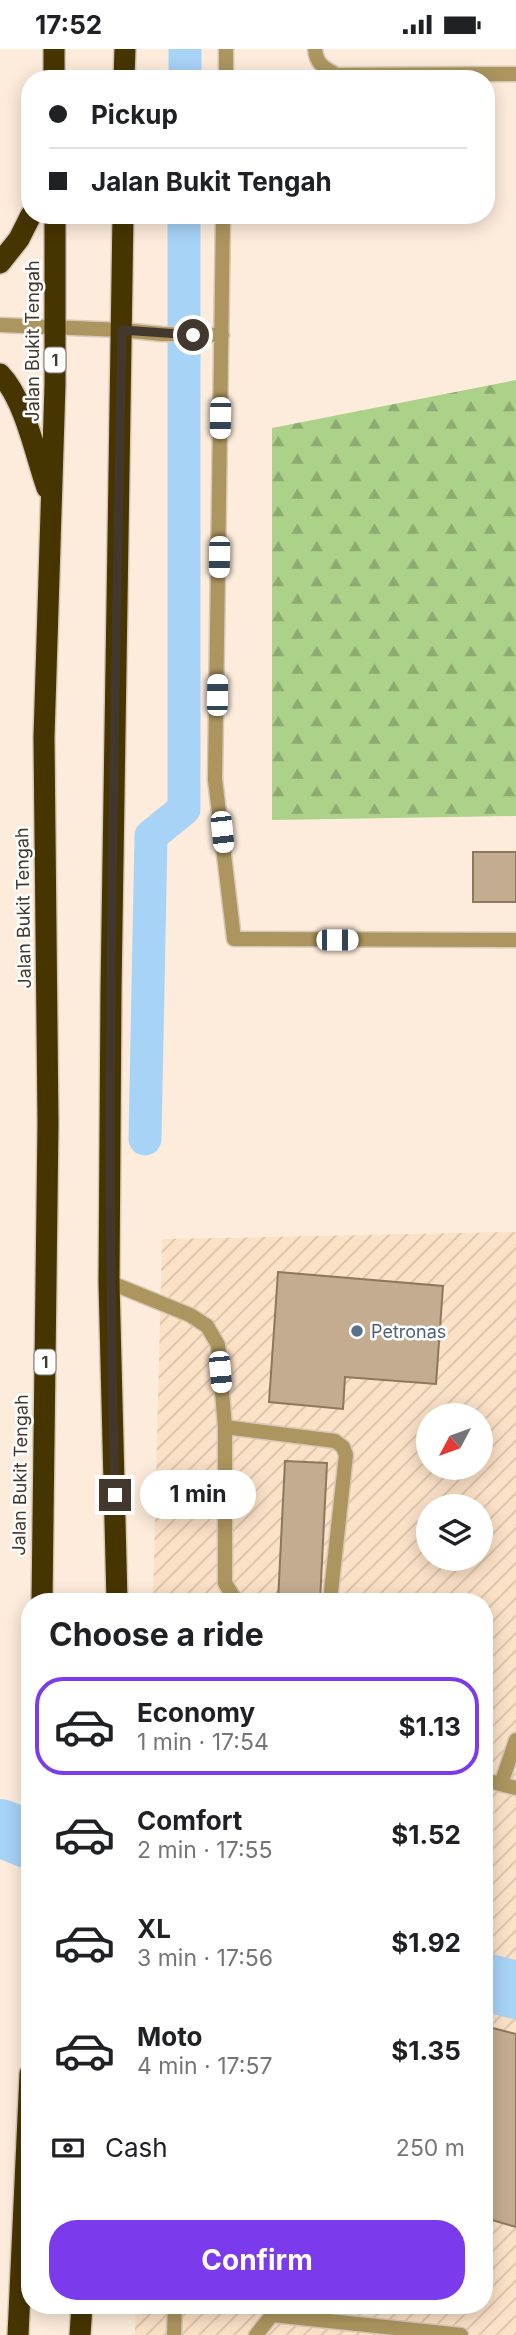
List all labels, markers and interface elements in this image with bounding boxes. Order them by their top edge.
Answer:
text: 17:52 [35,9,102,40]
text: Pickup [91,99,178,130]
text: Jalan Bukit Tengah [91,166,332,197]
street label: Jalan Bukit Tengah [22,260,43,422]
route start [177,319,209,351]
road number: 1 [44,347,66,373]
car [210,397,231,439]
car [209,536,230,578]
car [207,674,228,716]
car [210,810,235,854]
street label: Jalan Bukit Tengah [11,827,35,989]
car [317,930,359,951]
place label: Petronas [371,1321,446,1342]
marker: Petronas [349,1323,365,1339]
road number: 1 [34,1350,56,1375]
car [208,1350,233,1394]
street label: Jalan Bukit Tengah [8,1394,32,1556]
north arrow [416,1403,494,1481]
map controls [416,1403,493,1571]
callout: 1 min [140,1471,255,1519]
route end [99,1479,131,1511]
text: 1 min [170,1480,226,1508]
button: layers [416,1494,493,1571]
text: Choose a ride [49,1615,264,1654]
icon: car [53,1695,116,1758]
text: Economy [137,1697,255,1728]
text: $1.13 [398,1711,461,1742]
text: 1 min · 17:54 [137,1728,269,1756]
icon: car [53,1803,116,1866]
text: Comfort [137,1805,242,1836]
text: $1.52 [391,1819,461,1850]
text: 2 min · 17:55 [137,1836,273,1864]
icon: car [53,1911,116,1974]
text: XL [137,1913,171,1944]
text: $1.92 [391,1927,461,1958]
text: 3 min · 17:56 [137,1944,273,1972]
icon: car [53,2019,116,2082]
text: Moto [137,2021,202,2052]
text: $1.35 [391,2035,461,2066]
text: 4 min · 17:57 [137,2052,272,2080]
icon: cash [49,2129,87,2167]
text: Cash [105,2132,168,2163]
text: 250 m [396,2134,465,2162]
button: Confirm [49,2220,465,2300]

